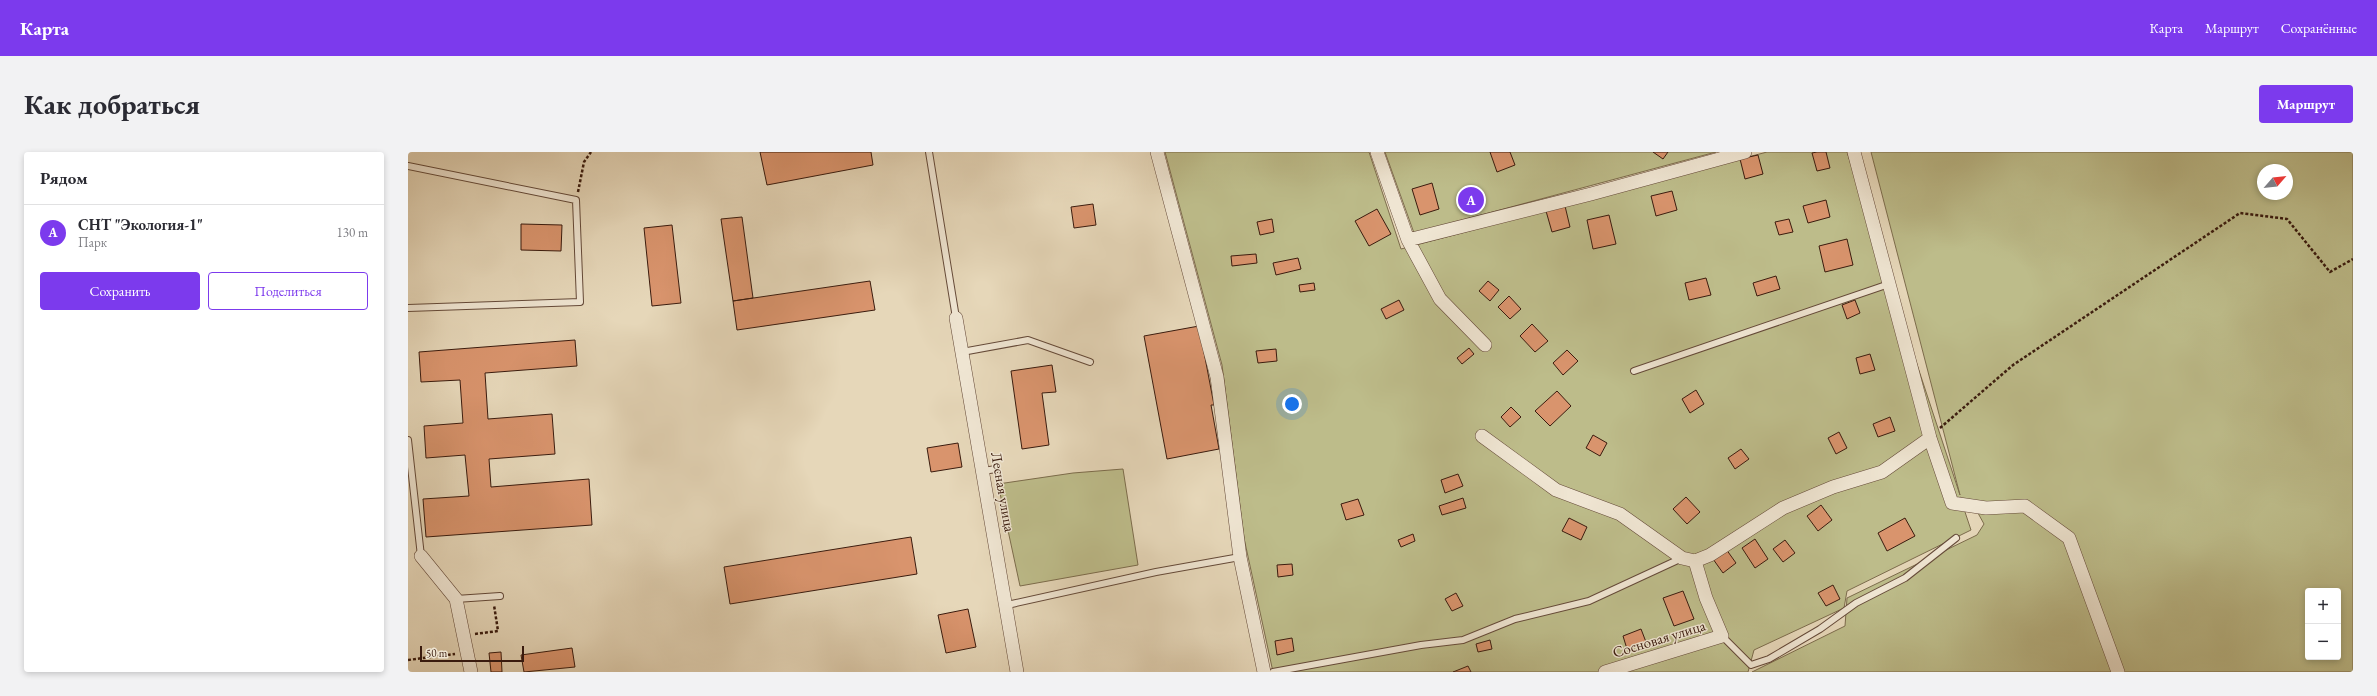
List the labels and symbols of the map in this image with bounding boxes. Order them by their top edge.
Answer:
north arrow [2257,164,2293,200]
pin: A [1458,185,1484,215]
your location [1282,394,1302,414]
street label: Лесная улица [987,450,1020,533]
street label: Сосновая улица [1610,615,1708,662]
scale bar [420,644,524,663]

